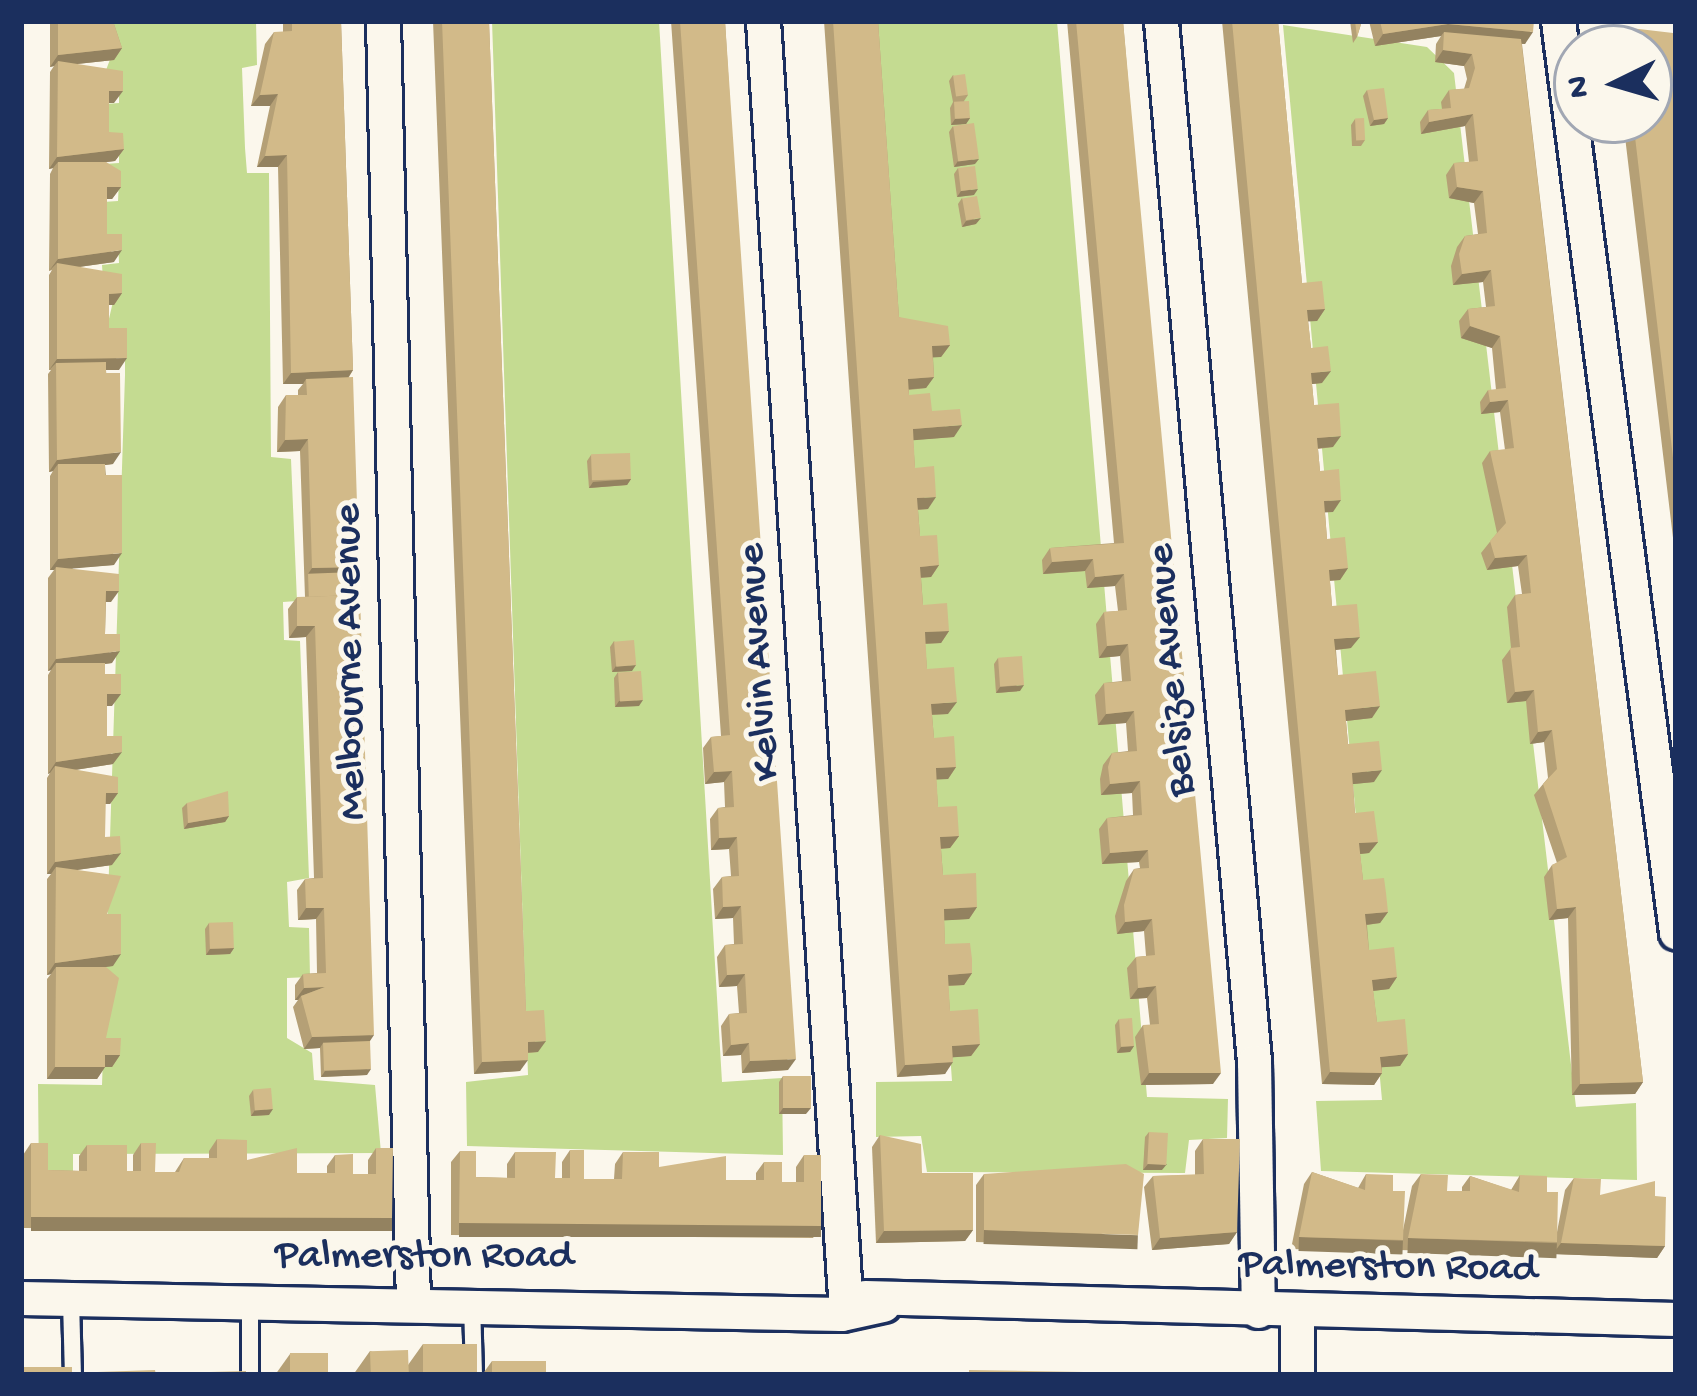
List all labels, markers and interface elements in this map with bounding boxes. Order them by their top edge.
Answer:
north arrow [1553,24,1673,144]
text: N [1560,74,1600,99]
street label: Melbourne Avenue [325,503,381,821]
street label: Kelvin Avenue [729,542,795,782]
street label: Belsize Avenue [1138,542,1210,798]
street label: Palmerston Road [275,1233,573,1283]
street label: Palmerston Road [1239,1241,1537,1297]

